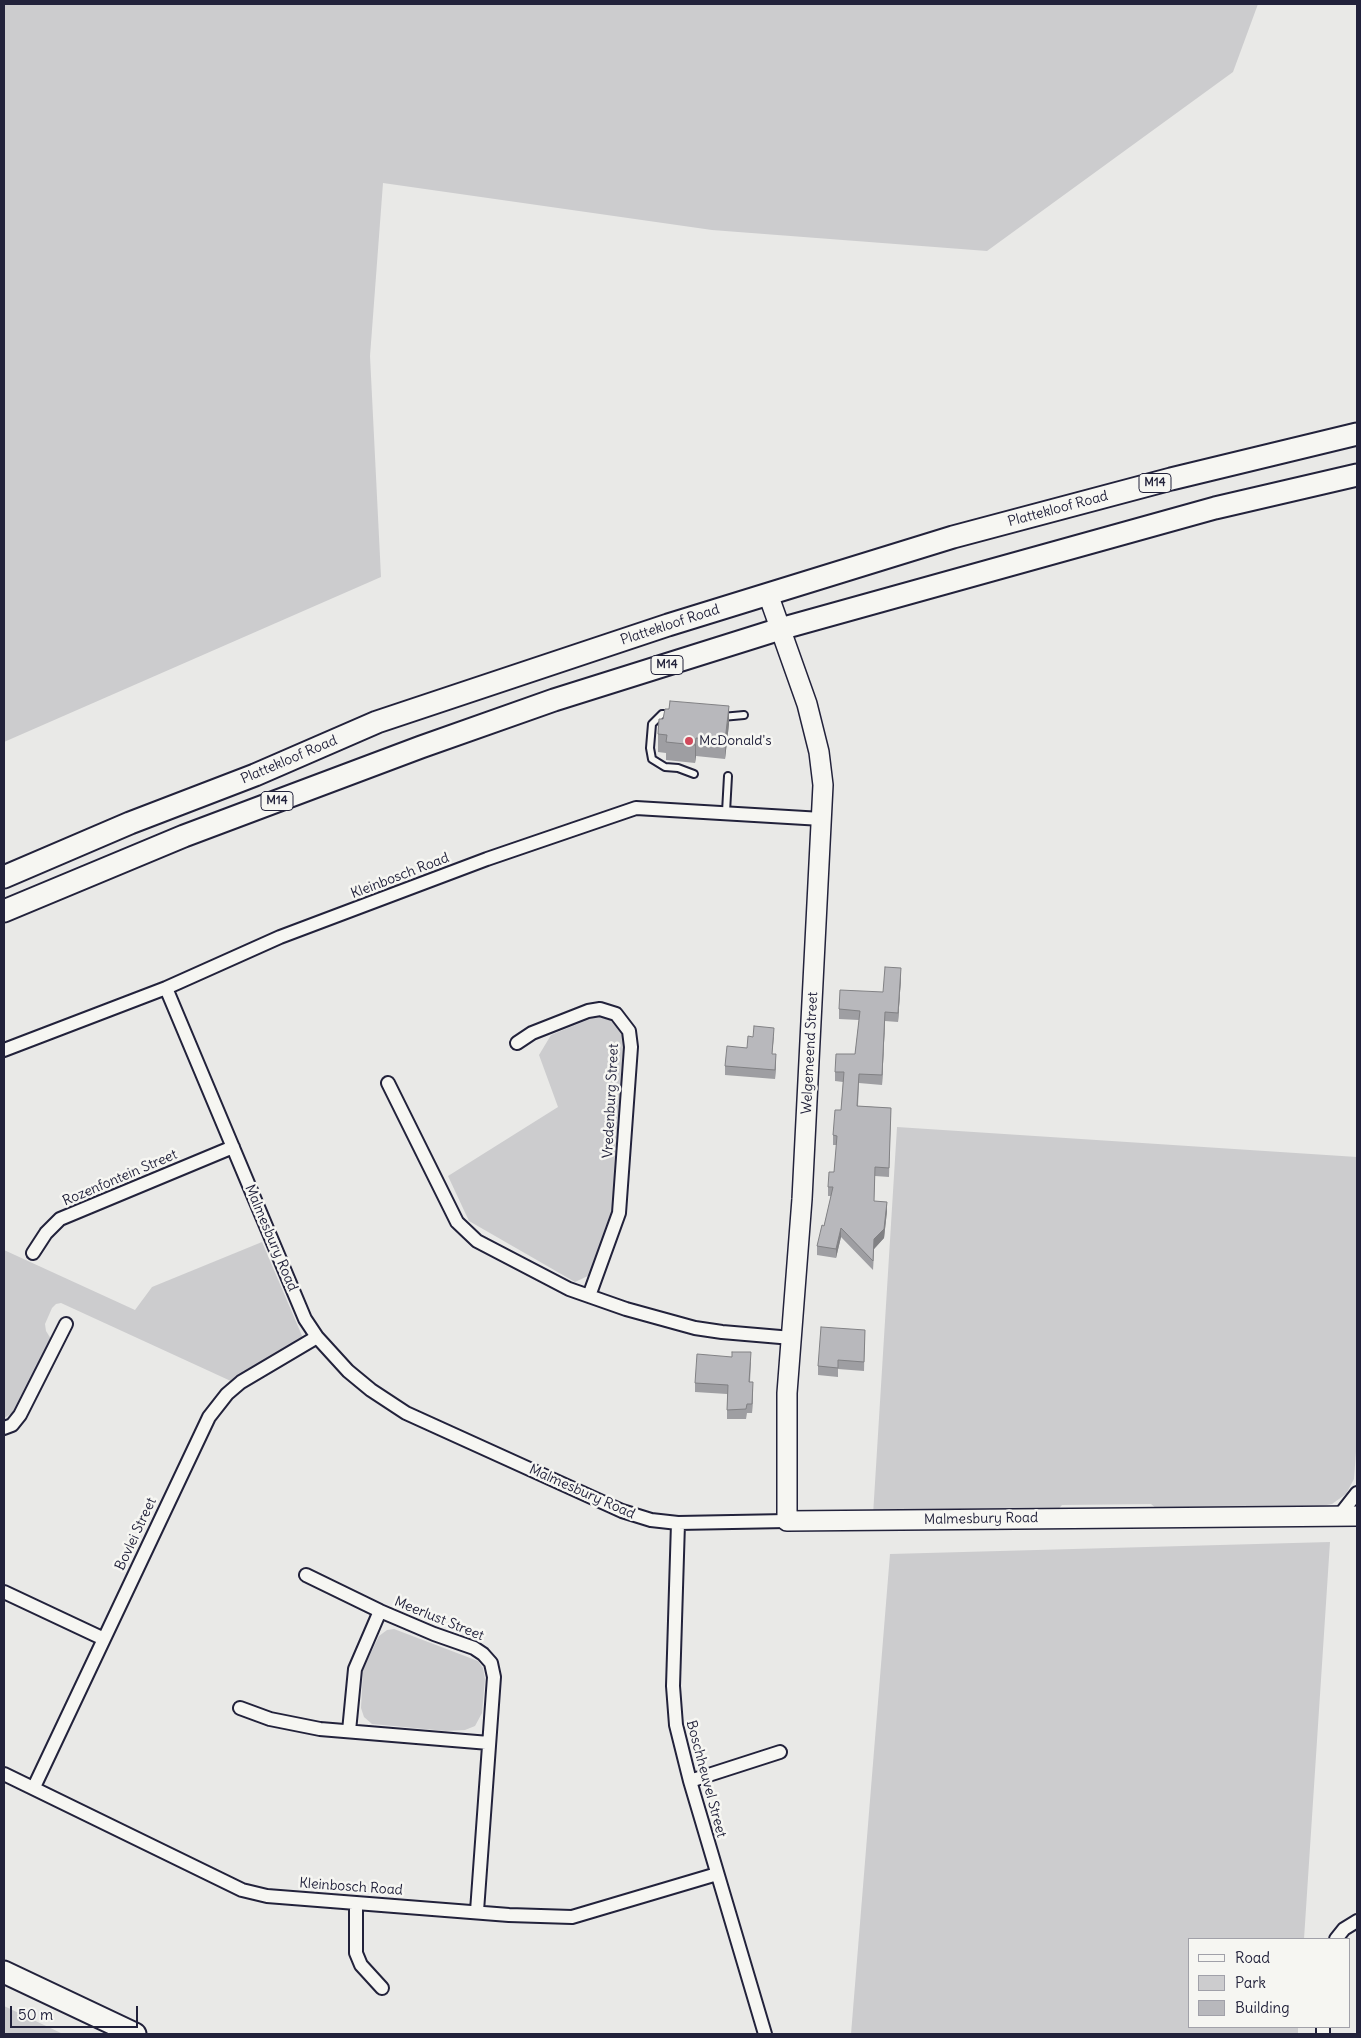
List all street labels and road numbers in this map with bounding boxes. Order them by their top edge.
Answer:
road number: M14 [1139,473,1171,492]
street label: Plattekloof Road [1006,488,1110,530]
street label: Plattekloof Road [618,601,722,649]
road number: M14 [651,656,683,674]
street label: Plattekloof Road [238,732,340,788]
road number: M14 [261,791,293,810]
street label: Kleinbosch Road [348,850,452,902]
street label: Welgemeend Street [798,991,822,1115]
street label: Vredenburg Street [600,1043,622,1159]
street label: Rozenfontein Street [60,1146,180,1210]
street label: Malmesbury Road [241,1182,301,1294]
street label: Malmesbury Road [526,1461,638,1523]
street label: Bovlei Street [112,1495,160,1573]
street label: Malmesbury Road [924,1510,1038,1528]
street label: Meerlust Street [392,1593,486,1645]
street label: Boschheuvel Street [682,1719,730,1839]
street label: Kleinbosch Road [299,1875,403,1899]

